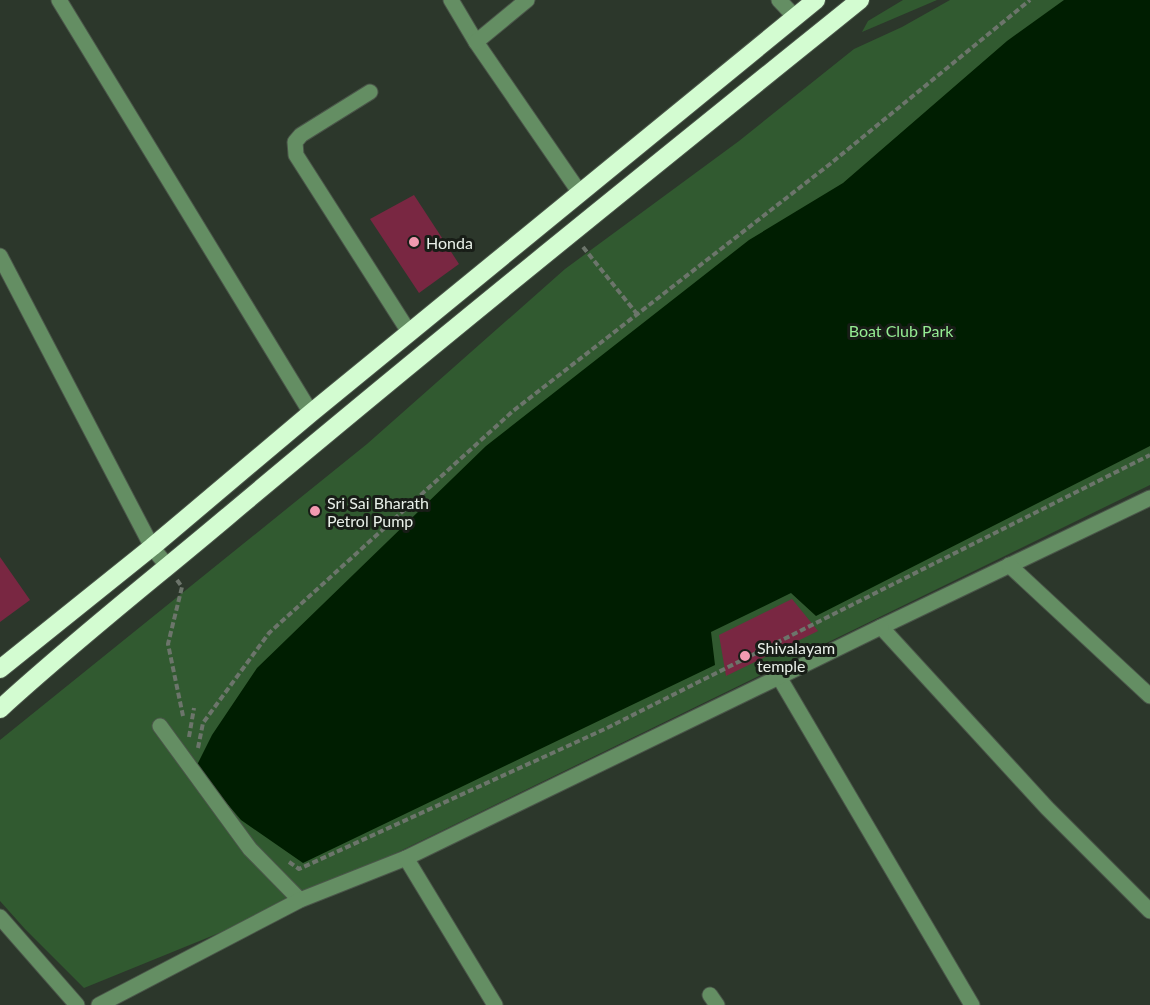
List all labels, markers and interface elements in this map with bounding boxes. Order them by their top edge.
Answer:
place label: Honda [426,233,473,252]
marker: Honda [407,235,421,249]
park label: Boat Club Park [849,321,954,340]
place label: Sri Sai Bharath Petrol Pump [327,493,429,530]
marker: Sri Sai Bharath Petrol Pump [308,504,322,518]
place label: Shivalayam temple [757,638,835,675]
marker: Shivalayam temple [738,649,752,663]

